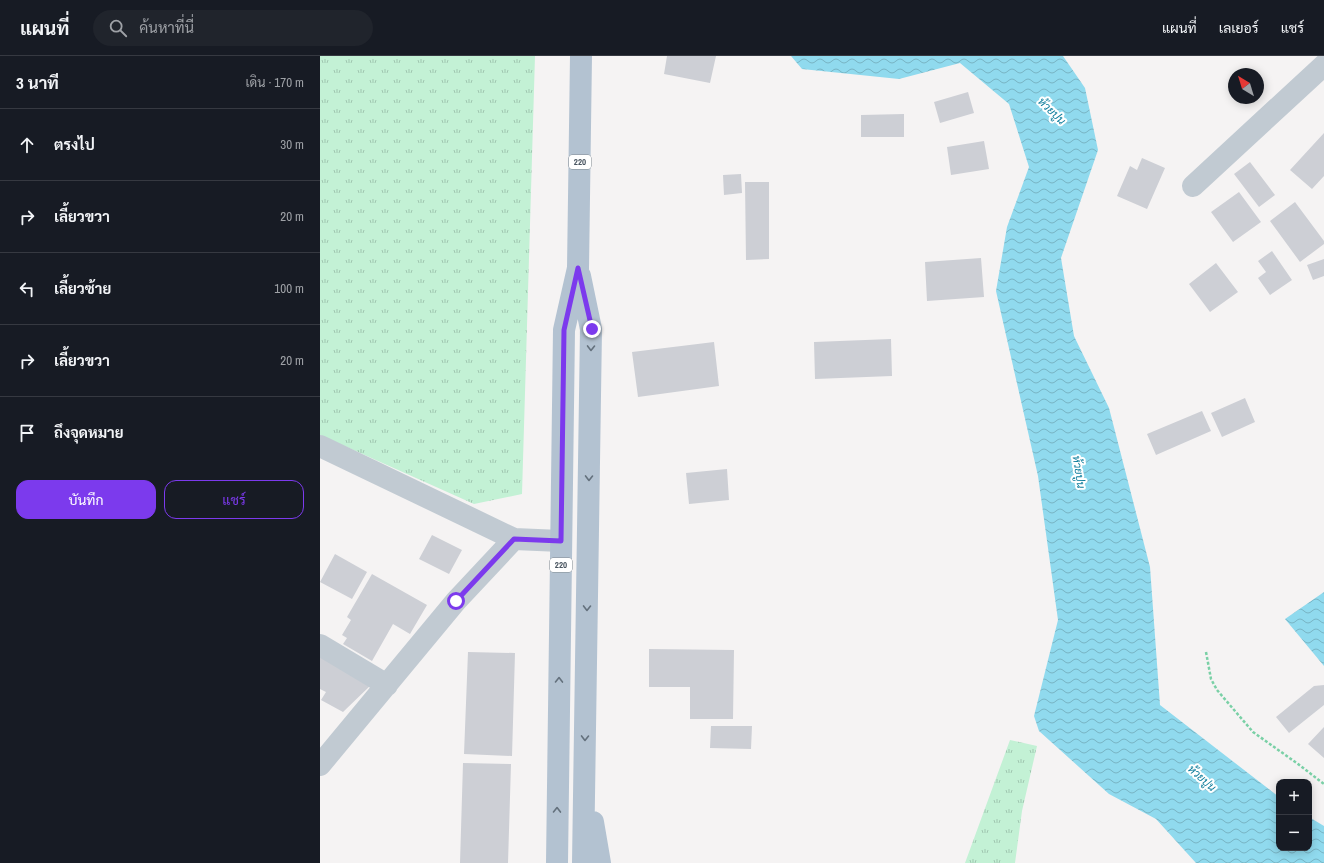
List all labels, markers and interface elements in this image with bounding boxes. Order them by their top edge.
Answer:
search box [93,10,373,46]
text: แผนที่ [20,15,69,41]
icon: search [107,17,129,39]
text: ค้นหาที่นี่ [139,17,194,38]
text: แผนที่ [1162,19,1197,37]
text: เลเยอร์ [1219,19,1259,37]
text: แชร์ [1281,19,1304,37]
north arrow [1228,68,1264,104]
text: 3 นาที [16,71,59,94]
text: เดิน · 170 m [245,74,304,91]
water label: ห้วยปูน [1035,94,1069,128]
icon: ahead [16,134,38,156]
text: ตรงไป [54,134,95,155]
text: 30 m [280,136,304,153]
road number: 220 [569,155,591,169]
icon: right [16,206,38,228]
text: เลี้ยวขวา [54,206,110,227]
text: 20 m [280,208,304,225]
icon: left [16,278,38,300]
text: เลี้ยวซ้าย [54,278,111,299]
text: 100 m [274,280,304,297]
route end [583,320,601,338]
one-way arrow [587,345,595,351]
icon: right [16,350,38,372]
text: เลี้ยวขวา [54,350,110,371]
text: 20 m [280,352,304,369]
icon: arrive [16,422,38,444]
text: ถึงจุดหมาย [54,422,124,443]
water label: ห้วยปูน [1069,455,1089,490]
one-way arrow [585,475,593,481]
button: บันทึก [16,480,156,519]
button: แชร์ [164,480,304,519]
road number: 220 [550,558,572,572]
route start [447,592,465,610]
one-way arrow [583,605,591,611]
one-way arrow [555,677,563,683]
one-way arrow [581,735,589,741]
water label: ห้วยปูน [1184,762,1219,795]
map controls [1276,779,1312,851]
button: + [1276,779,1312,815]
one-way arrow [553,807,562,813]
button: − [1276,815,1312,851]

